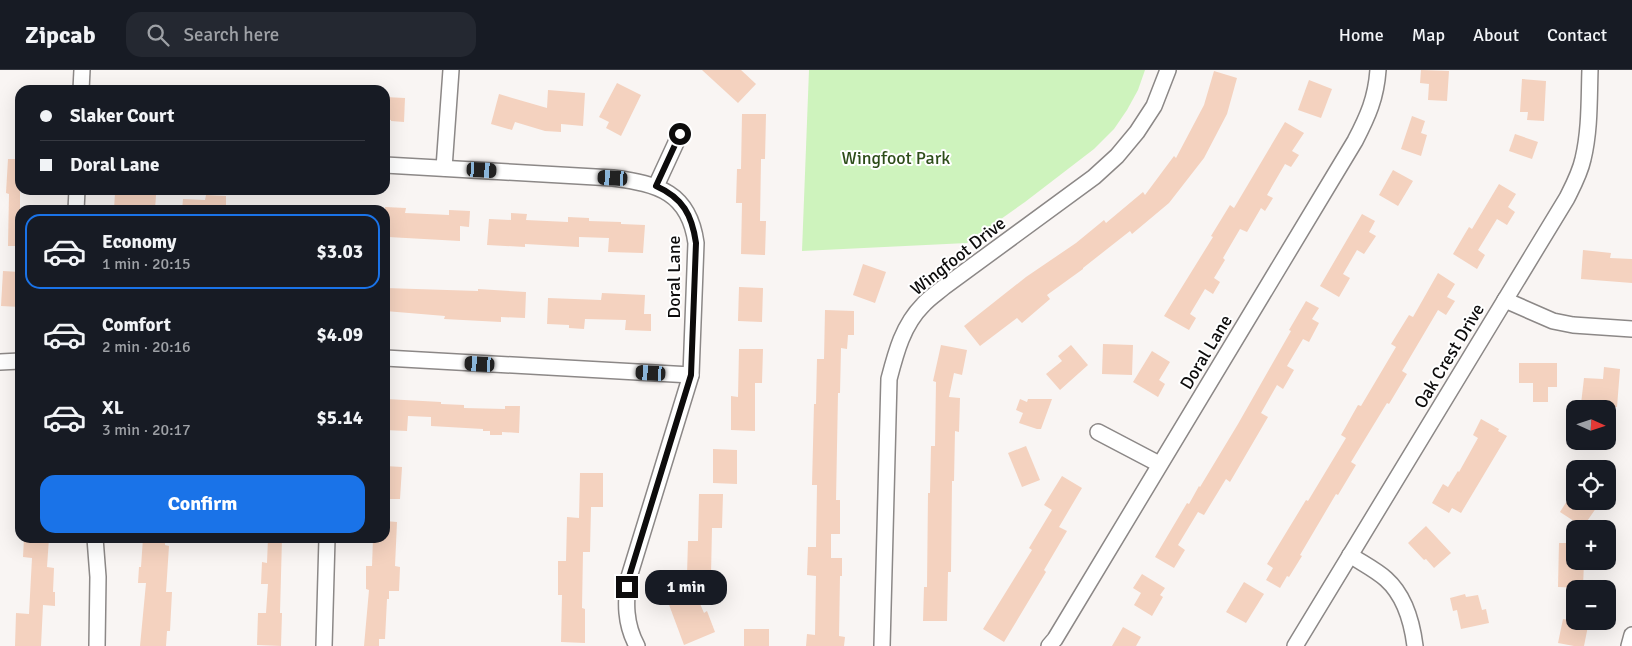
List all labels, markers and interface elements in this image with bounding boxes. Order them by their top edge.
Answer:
search box [126,12,476,57]
text: Zipcab [25,20,96,50]
icon: search [144,21,172,49]
text: Search here [184,23,279,47]
text: Home [1339,24,1384,46]
text: Map [1412,24,1445,46]
text: About [1473,24,1519,46]
text: Contact [1547,24,1607,46]
text: Slaker Court [70,104,174,128]
route start [669,123,691,145]
park label: Wingfoot Park [842,147,950,169]
text: Doral Lane [70,153,159,177]
car [466,162,497,178]
car [597,170,628,186]
street label: Wingfoot Drive [906,212,1010,300]
icon: car [42,229,87,274]
text: Economy [102,230,176,254]
street label: Doral Lane [663,235,685,319]
text: $3.03 [317,240,363,264]
text: 1 min · 20:15 [102,254,191,274]
street label: Oak Crest Drive [1409,300,1489,412]
street label: Doral Lane [1175,311,1237,393]
icon: car [42,312,87,357]
text: Comfort [102,313,171,337]
text: $4.09 [317,323,363,347]
text: 2 min · 20:16 [102,337,191,357]
car [464,356,495,372]
car [635,365,666,381]
icon: car [42,395,87,440]
text: XL [102,396,124,420]
north arrow [1566,400,1616,450]
map controls [1566,400,1616,630]
text: $5.14 [317,406,363,430]
text: 3 min · 20:17 [102,420,191,440]
button: locate [1566,460,1616,510]
button: Confirm [40,475,365,533]
button: + [1566,520,1616,570]
callout: 1 min [644,570,727,604]
route end [616,576,638,598]
text: 1 min [667,577,705,597]
button: − [1566,580,1616,630]

